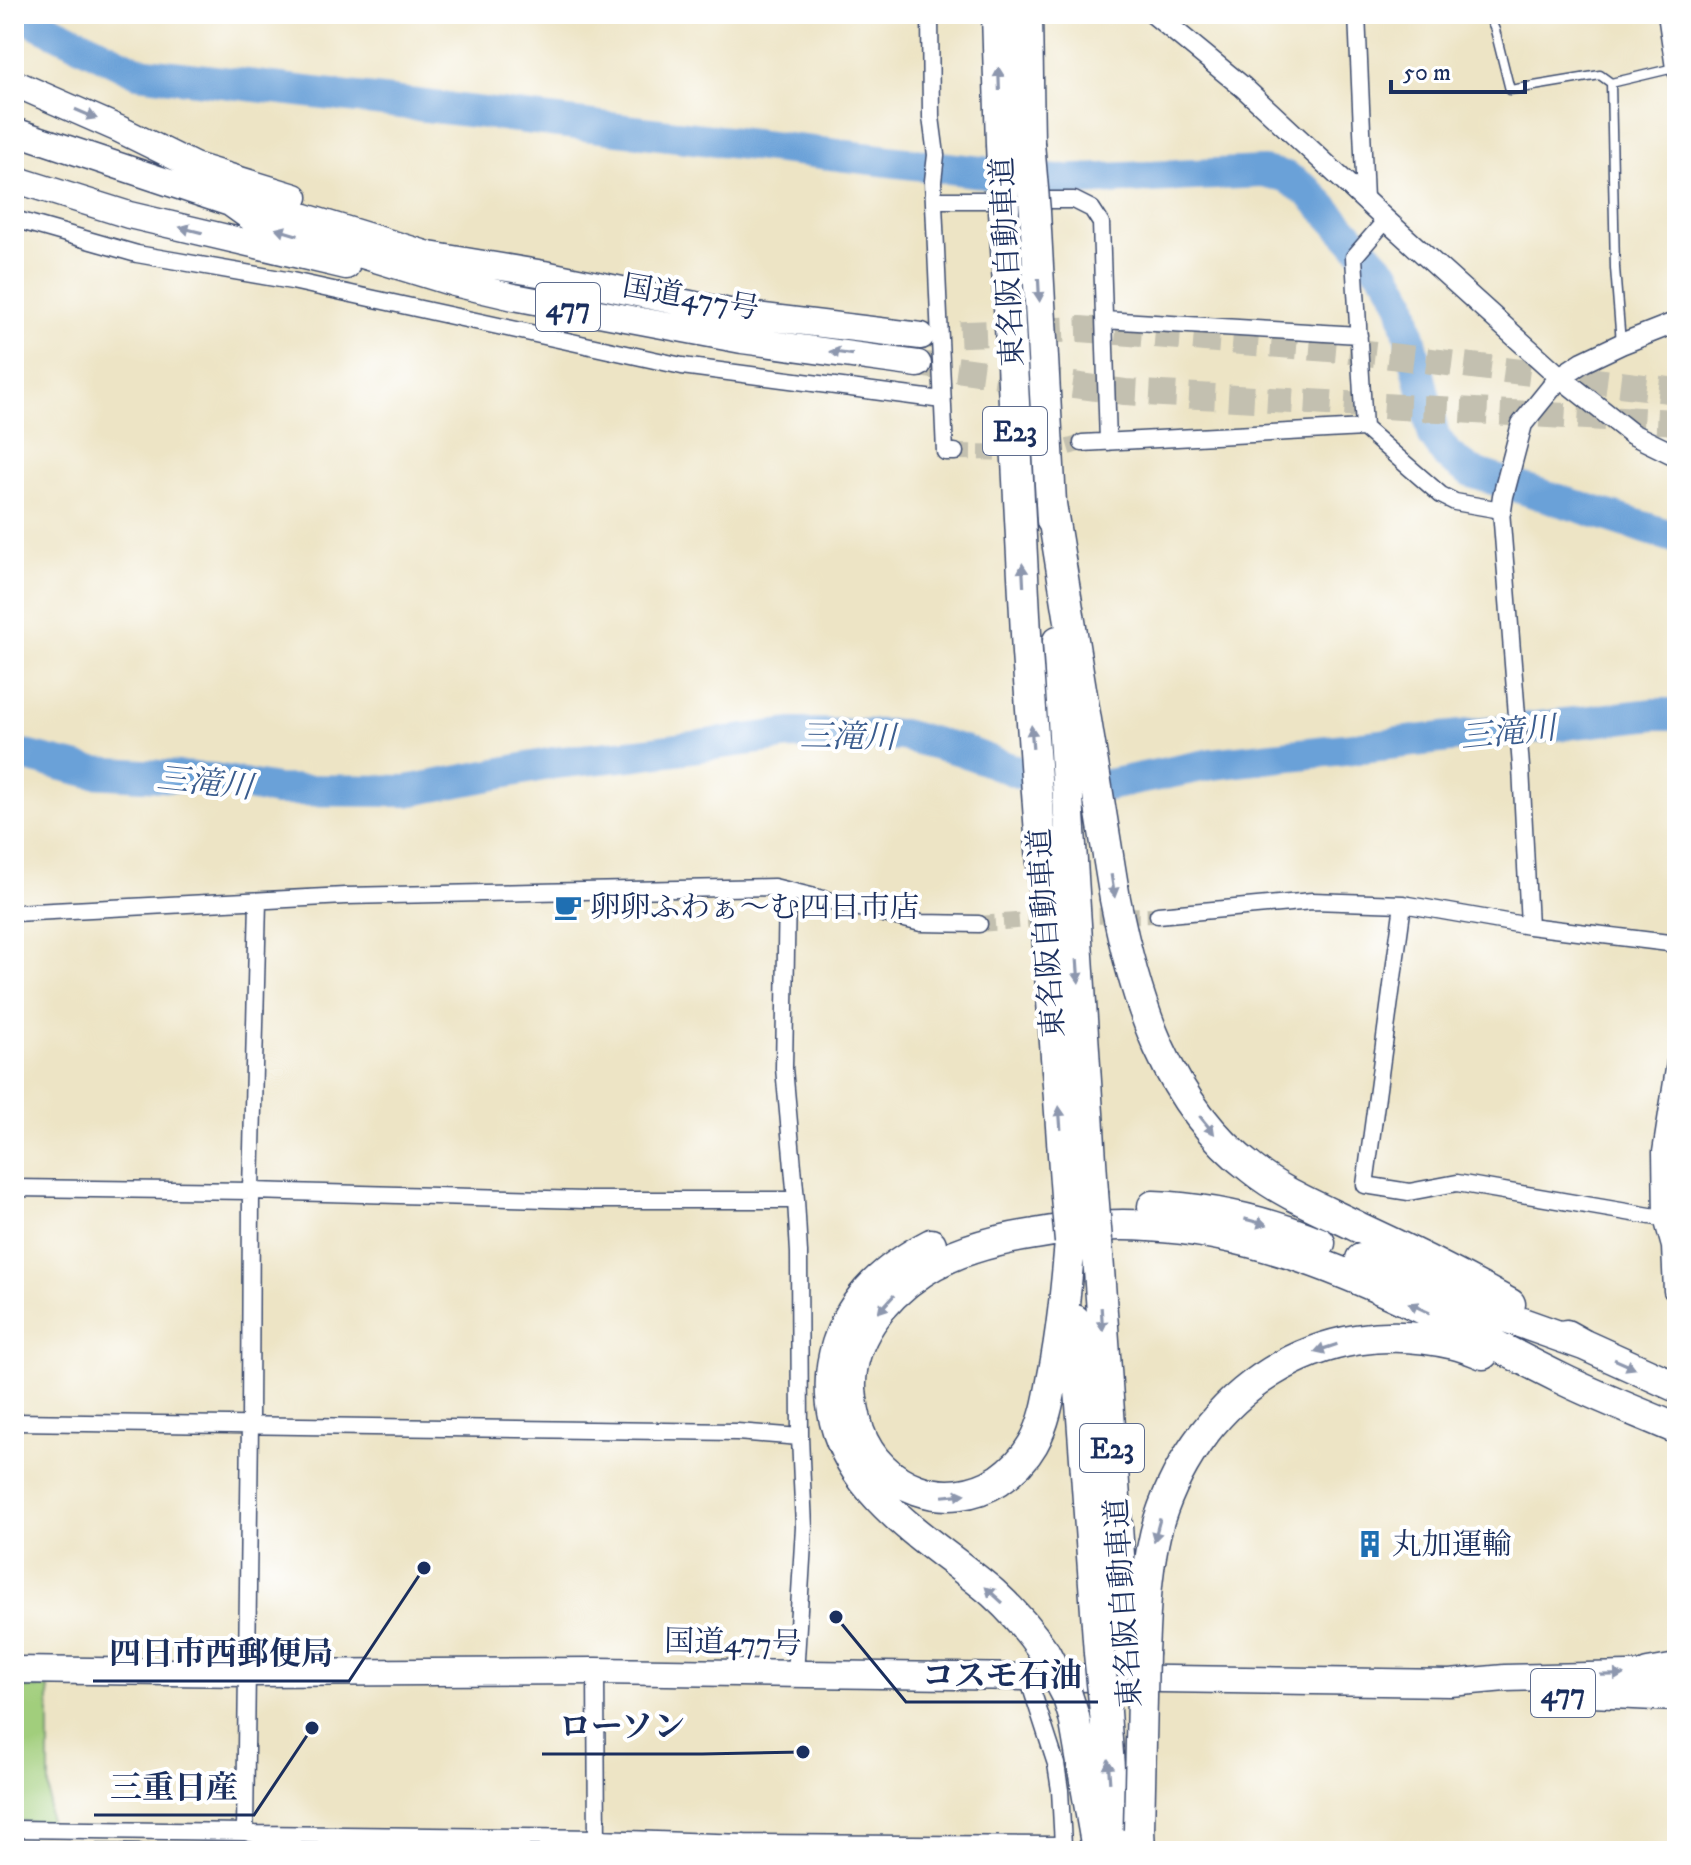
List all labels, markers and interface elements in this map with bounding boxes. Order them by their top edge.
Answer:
scale bar [1391,44,1525,94]
text: 50 m [1403,58,1451,88]
one-way arrow [993,66,1005,91]
one-way arrow [74,108,97,121]
street label: 東名阪自動車道 [985,156,1032,368]
one-way arrow [179,223,204,236]
one-way arrow [275,225,299,238]
street label: 国道477号 [620,268,762,329]
one-way arrow [1033,278,1046,303]
road number: 477 [536,283,600,331]
one-way arrow [828,346,853,359]
road number: E23 [983,407,1047,455]
one-way arrow [1016,562,1029,587]
water label: 三滝川 [1458,709,1561,759]
water label: 三滝川 [800,717,899,759]
one-way arrow [1026,724,1039,749]
water label: 三滝川 [155,759,258,809]
street label: 東名阪自動車道 [1022,827,1073,1039]
one-way arrow [1107,874,1120,899]
place label: 卵卵ふわぁ～む四日市店 [590,890,920,927]
cafe icon: 卵卵ふわぁ～む四日市店 [553,892,583,922]
one-way arrow [1072,959,1085,984]
one-way arrow [1054,1105,1067,1130]
one-way arrow [1198,1115,1215,1135]
one-way arrow [1243,1216,1268,1228]
one-way arrow [877,1294,895,1313]
one-way arrow [1408,1301,1431,1315]
one-way arrow [1096,1307,1109,1332]
one-way arrow [1313,1343,1337,1355]
one-way arrow [1613,1357,1636,1370]
road number: E23 [1080,1424,1144,1472]
one-way arrow [942,1488,967,1501]
street label: 東名阪自動車道 [1099,1497,1150,1709]
one-way arrow [1150,1519,1163,1543]
place label: 丸加運輸 [1392,1527,1512,1564]
building icon: 丸加運輸 [1355,1529,1385,1559]
one-way arrow [985,1586,1004,1604]
street label: 国道477号 [664,1624,802,1663]
callout: 四日市西郵便局 [93,1625,349,1681]
text: 四日市西郵便局 [109,1635,333,1675]
callout: コスモ石油 [906,1646,1098,1702]
text: コスモ石油 [922,1657,1082,1697]
road number: 477 [1531,1669,1595,1717]
one-way arrow [1600,1669,1625,1682]
callout: ローソン [542,1698,702,1754]
text: ローソン [559,1708,685,1748]
one-way arrow [1103,1758,1116,1783]
callout: 三重日産 [94,1759,254,1815]
text: 三重日産 [110,1769,238,1809]

